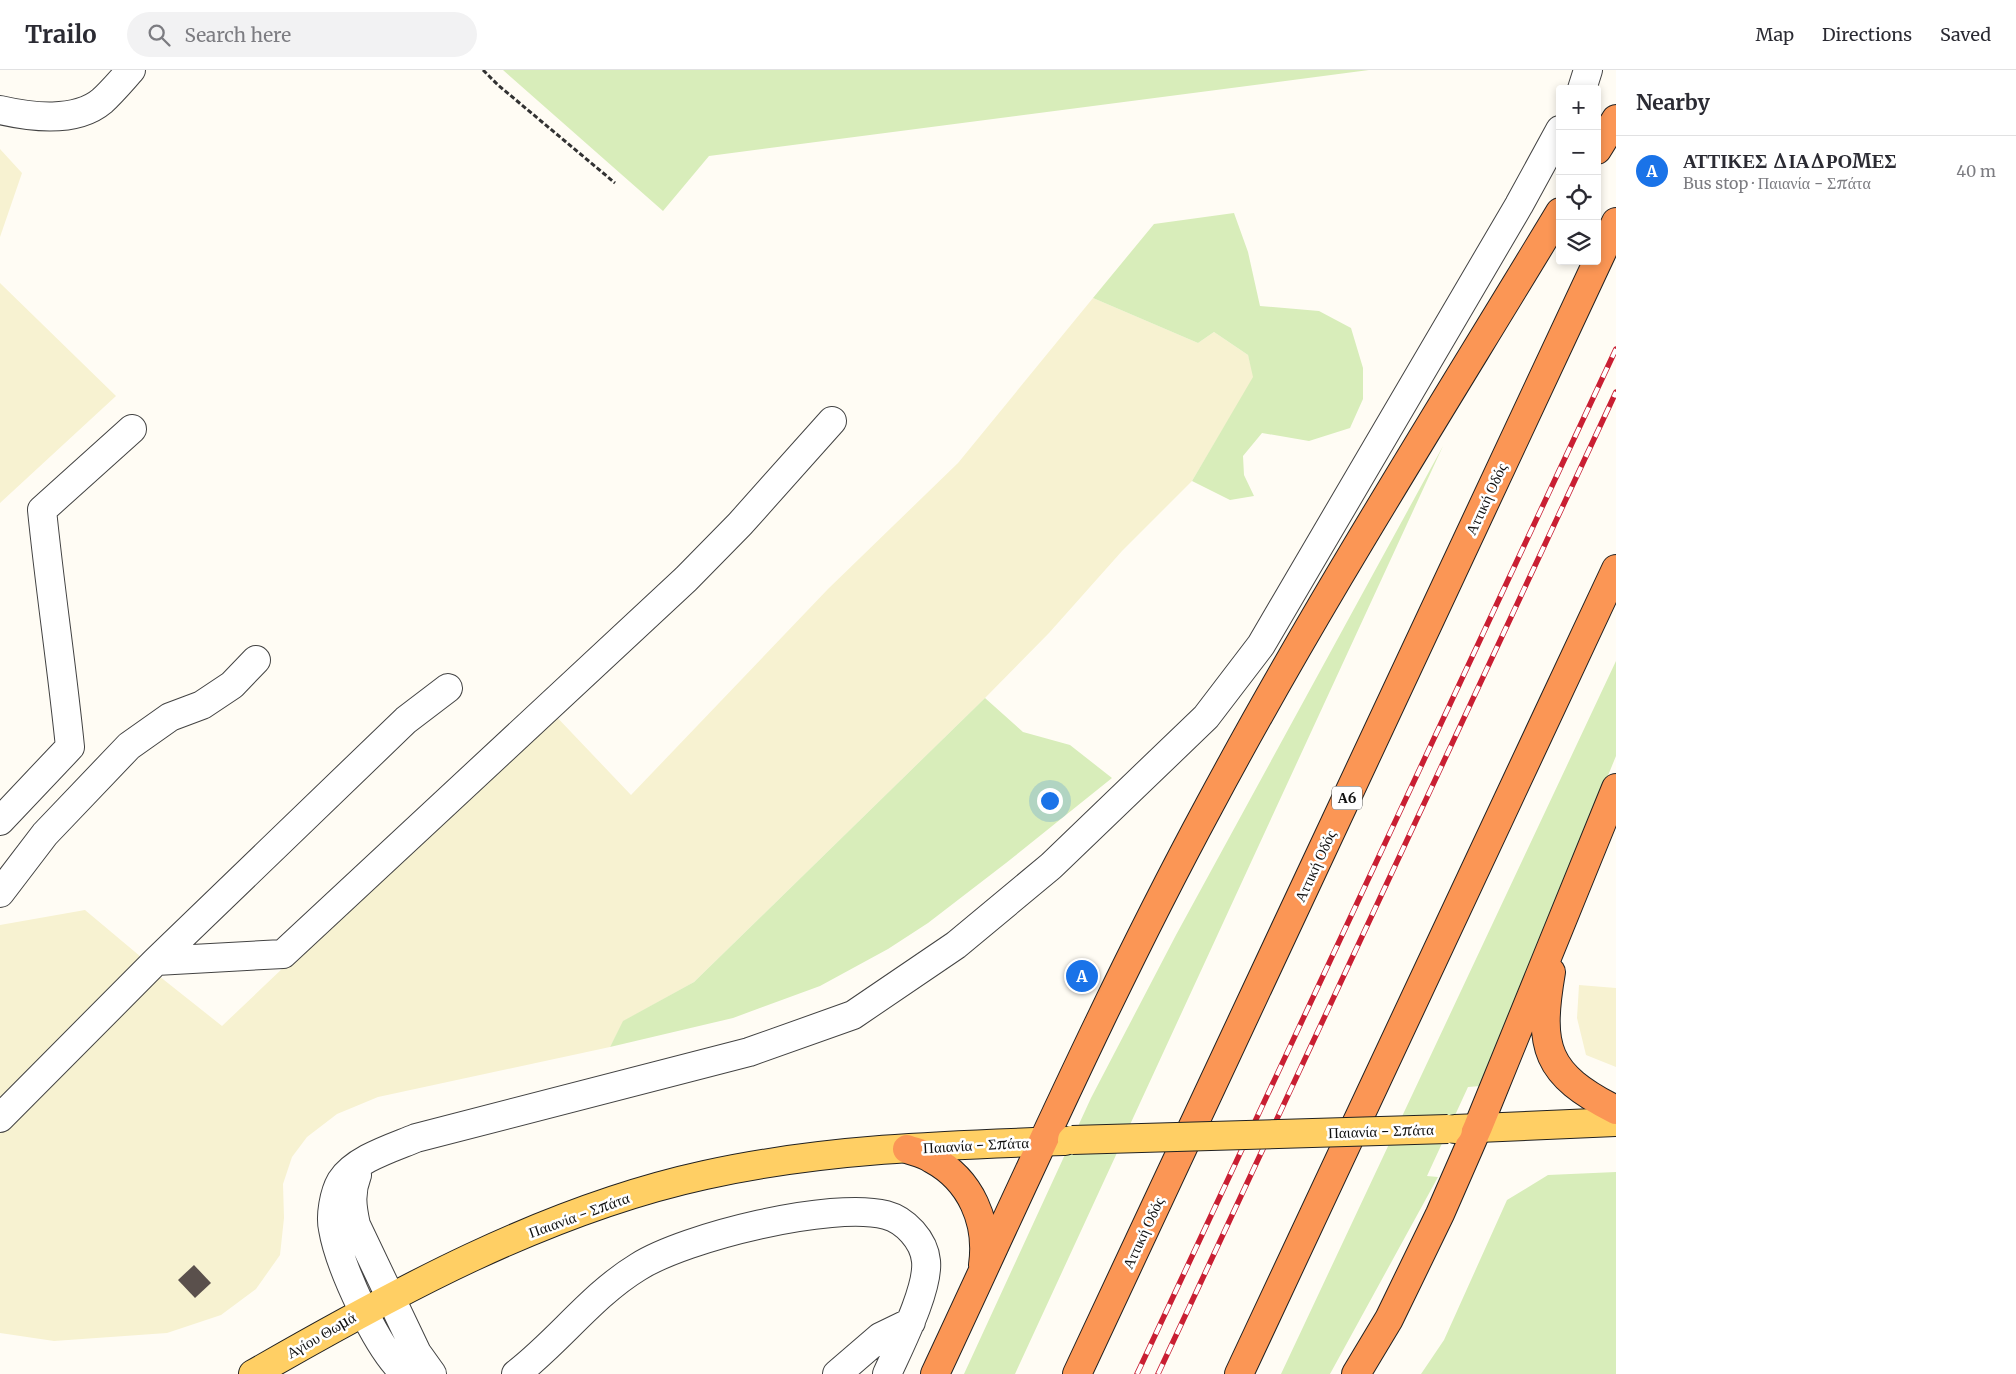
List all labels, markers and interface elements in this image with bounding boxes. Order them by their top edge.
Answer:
search box [127,12,477,57]
text: Trailo [25,19,97,50]
icon: search [145,21,173,49]
text: Search here [185,23,291,47]
text: Map [1756,23,1794,46]
text: Directions [1822,23,1912,46]
text: Saved [1940,23,1991,46]
map controls [1556,85,1601,265]
button: + [1556,85,1601,130]
text: Nearby [1636,89,1710,116]
button: − [1556,130,1601,175]
text: ΑΤΤΙΚΕΣ ΔΙΑΔΡΟΜΕΣ [1683,149,1897,173]
text: A [1646,161,1658,181]
text: 40 m [1956,161,1996,181]
text: Bus stop · Παιανία - Σπάτα [1683,173,1871,193]
button: locate [1556,175,1601,220]
button: layers [1556,220,1601,265]
street label: Αττική Οδός [1461,460,1511,538]
road number: Α6 [1332,786,1362,810]
your location [1037,788,1063,814]
street label: Αττική Οδός [1290,827,1340,905]
pin: A [1066,957,1098,995]
street label: Παιανία - Σπάτα [1328,1120,1434,1142]
street label: Παιανία - Σπάτα [923,1133,1030,1157]
street label: Παιανία - Σπάτα [526,1188,632,1242]
street label: Αττική Οδός [1118,1194,1168,1272]
street label: Αγίου Θωμά [283,1307,359,1362]

